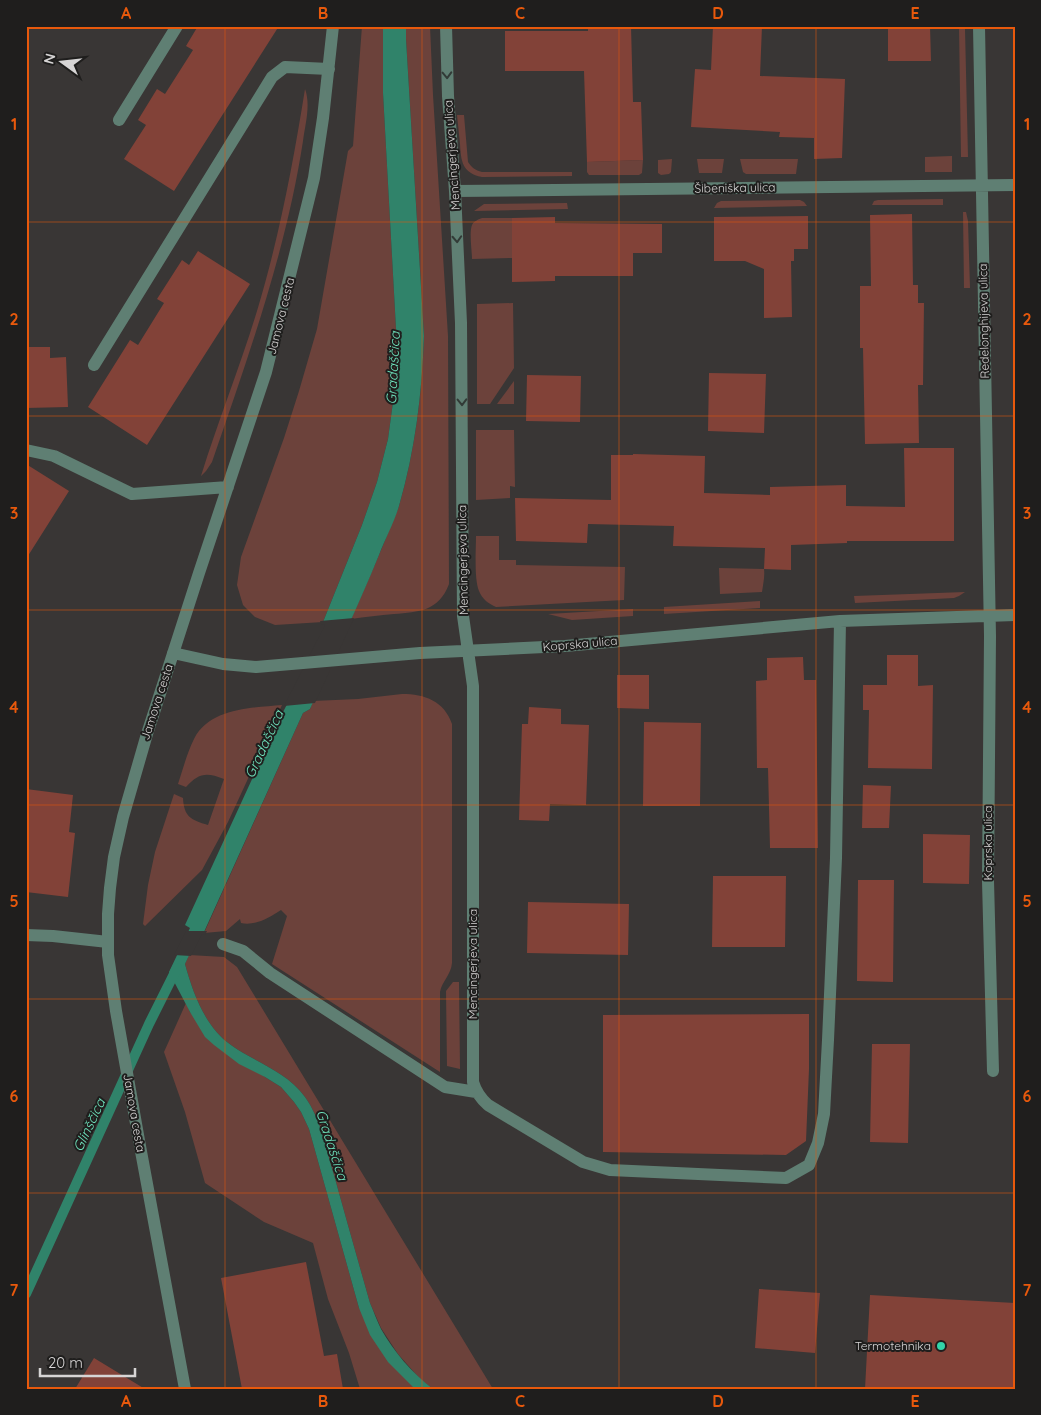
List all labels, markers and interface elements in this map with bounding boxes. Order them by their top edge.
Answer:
text: A [121,3,132,23]
text: B [318,3,328,23]
text: C [515,3,525,23]
text: D [712,3,724,23]
text: E [910,3,920,23]
north arrow [38,38,88,88]
text: N [39,51,59,66]
one-way arrow [442,72,452,79]
street label: Mencingerjeva ulica [440,99,463,211]
text: 1 [11,114,17,134]
text: 1 [1024,114,1030,134]
street label: Šibeniška ulica [694,179,776,196]
one-way arrow [452,235,463,243]
street label: Redelonghijeva ulica [975,263,992,379]
street label: Jamova cesta [264,276,297,356]
text: 2 [9,309,19,329]
text: 2 [1022,309,1032,329]
water label: Gradaščica [382,330,404,405]
one-way arrow [457,398,467,406]
text: 3 [10,503,18,523]
text: 3 [1023,503,1031,523]
street label: Mencingerjeva ulica [454,505,471,615]
street label: Koprska ulica [542,633,618,654]
street label: Jamova cesta [137,662,176,742]
text: 4 [9,697,19,717]
text: 4 [1022,697,1032,717]
water label: Gradaščica [240,706,288,781]
street label: Koprska ulica [980,805,995,881]
text: 5 [9,891,19,911]
text: 5 [1022,891,1032,911]
street label: Mencingerjeva ulica [465,909,480,1019]
street label: Jamova cesta [120,1073,149,1153]
text: 6 [10,1086,19,1106]
text: 6 [1023,1086,1032,1106]
water label: Glinščica [69,1094,110,1154]
water label: Gradaščica [312,1108,352,1184]
text: 7 [10,1280,19,1300]
text: 7 [1023,1280,1032,1300]
place label: Termotehnika [855,1338,931,1353]
marker: Termotehnika [935,1340,947,1352]
scale bar [40,1345,135,1377]
text: 20 m [48,1353,83,1372]
text: A [121,1391,132,1411]
text: B [318,1391,328,1411]
text: C [515,1391,525,1411]
text: D [712,1391,724,1411]
text: E [910,1391,920,1411]

